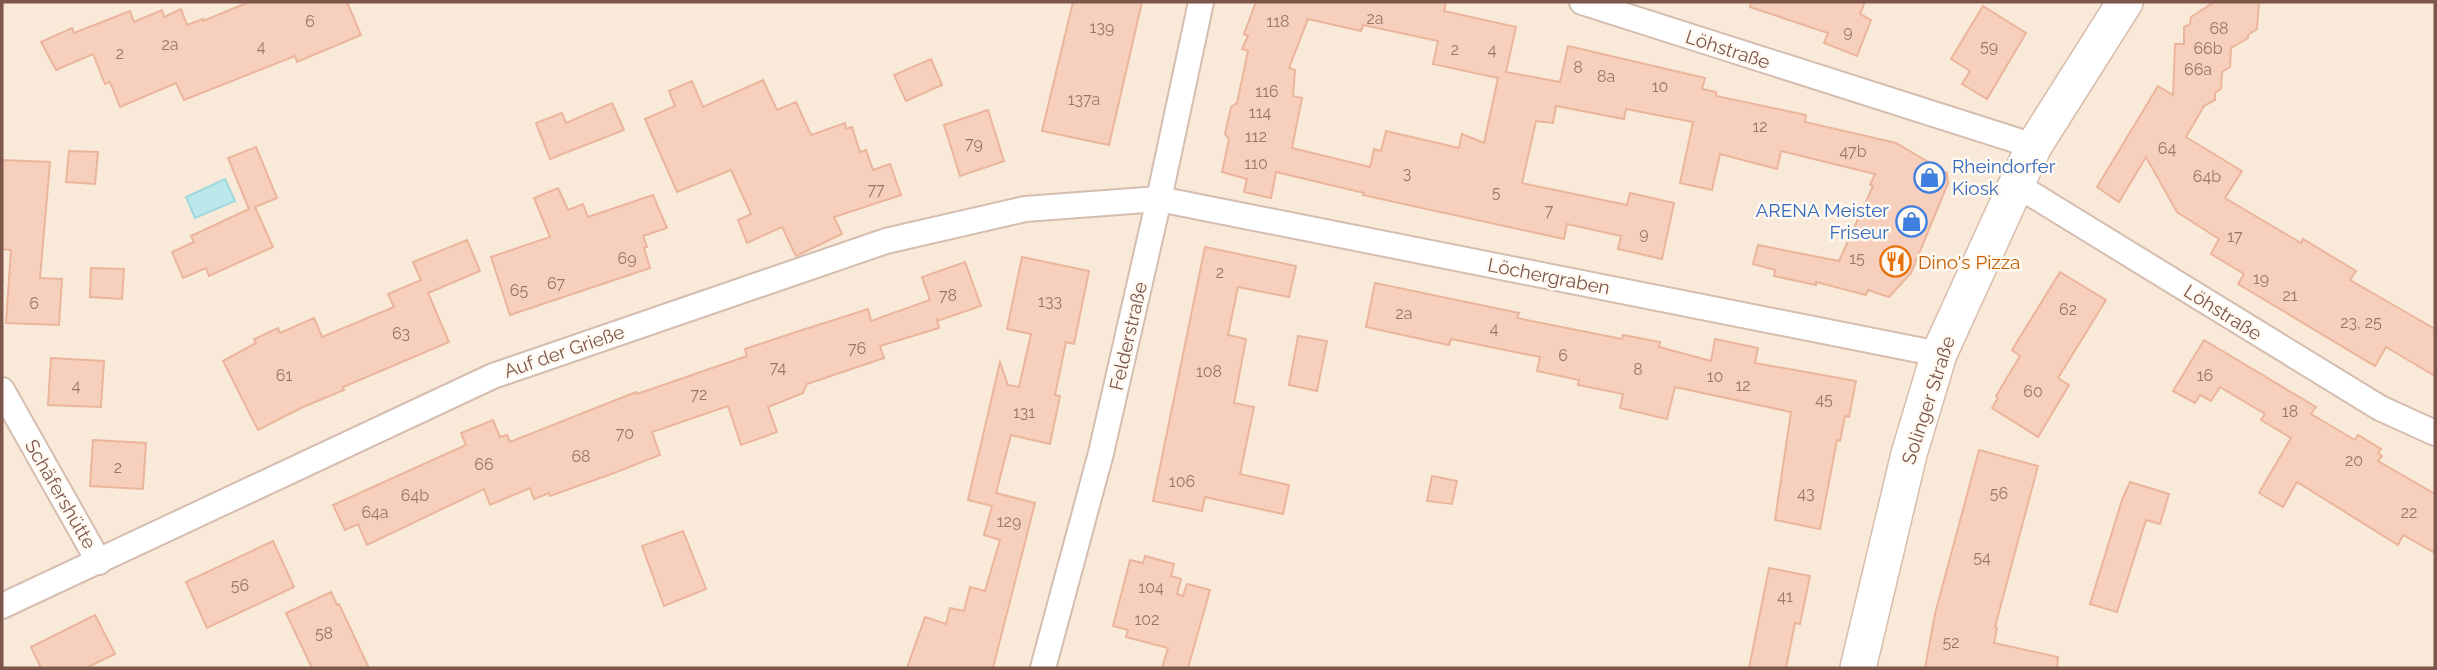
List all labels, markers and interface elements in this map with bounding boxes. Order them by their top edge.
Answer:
house number: 2a [1366,9,1384,28]
house number: 6 [305,12,315,31]
house number: 118 [1266,12,1290,31]
house number: 139 [1090,18,1114,37]
house number: 68 [2209,19,2229,38]
house number: 9 [1843,22,1853,41]
street label: Löhstraße [1683,25,1773,73]
house number: 2a [161,35,179,54]
house number: 4 [257,37,266,56]
house number: 59 [1980,37,1998,56]
house number: 66b [2193,39,2223,58]
house number: 2 [1451,40,1459,59]
house number: 4 [1488,40,1497,59]
house number: 2 [116,44,124,63]
house number: 8 [1573,58,1583,77]
house number: 66a [2184,60,2212,79]
house number: 8a [1597,67,1615,86]
house number: 10 [1652,77,1668,96]
house number: 116 [1255,82,1279,101]
house number: 137a [1068,90,1100,109]
house number: 114 [1249,103,1271,122]
house number: 12 [1752,117,1768,136]
house number: 112 [1245,127,1267,146]
house number: 79 [965,134,983,153]
house number: 64 [2158,139,2176,158]
house number: 47b [1839,142,1867,161]
house number: 110 [1244,154,1268,173]
place label: Rheindorfer Kiosk [1952,155,2056,199]
shop icon: Rheindorfer Kiosk [1912,160,1946,194]
house number: 3 [1403,164,1411,183]
house number: 64b [2193,167,2221,186]
house number: 77 [867,180,885,199]
house number: 5 [1492,183,1501,202]
place label: ARENA Meister Friseur [1755,199,1889,243]
house number: 7 [1545,201,1554,220]
shop icon: ARENA Meister Friseur [1895,204,1929,238]
house number: 9 [1639,224,1649,243]
house number: 17 [2227,227,2243,246]
restaurant icon: Dino's Pizza [1878,245,1912,279]
house number: 69 [617,249,637,268]
house number: 15 [1849,249,1865,268]
place label: Dino's Pizza [1918,251,2020,273]
street label: Löchergraben [1486,253,1612,299]
house number: 2 [1216,263,1224,282]
house number: 19 [2253,269,2269,288]
house number: 67 [547,274,566,293]
street label: Felderstraße [1105,280,1151,392]
street label: Löhstraße [2180,280,2266,344]
house number: 65 [510,281,528,300]
house number: 78 [939,286,957,305]
house number: 21 [2282,286,2298,305]
house number: 133 [1038,292,1062,311]
house number: 6 [29,294,39,313]
house number: 62 [2059,300,2077,319]
house number: 2a [1395,304,1413,323]
house number: 23, 25 [2340,313,2382,332]
house number: 4 [1490,319,1499,338]
street label: Auf der Grieße [501,320,627,382]
house number: 63 [392,324,410,343]
street label: Solinger Straße [1897,333,1959,467]
house number: 76 [848,339,866,358]
house number: 6 [1558,346,1568,365]
house number: 74 [770,358,786,377]
house number: 8 [1633,360,1643,379]
house number: 108 [1196,362,1222,381]
house number: 61 [276,366,292,385]
house number: 16 [2197,366,2213,385]
house number: 10 [1707,367,1723,386]
house number: 4 [72,376,81,395]
house number: 12 [1735,376,1751,395]
house number: 60 [2023,382,2043,401]
house number: 72 [691,385,707,404]
house number: 45 [1815,390,1833,409]
house number: 18 [2282,402,2298,421]
house number: 131 [1013,403,1035,422]
house number: 70 [616,424,634,443]
street label: Schäfershütte [21,436,101,552]
house number: 68 [571,447,591,466]
house number: 20 [2345,451,2363,470]
house number: 66 [474,455,494,474]
house number: 2 [114,458,122,477]
house number: 106 [1169,472,1195,491]
house number: 43 [1797,484,1815,503]
house number: 56 [1990,484,2008,503]
house number: 64b [401,486,429,505]
house number: 64a [361,503,389,522]
house number: 22 [2401,503,2417,522]
house number: 129 [997,512,1021,531]
house number: 54 [1973,548,1991,567]
house number: 56 [231,576,249,595]
house number: 104 [1138,578,1164,597]
house number: 41 [1777,587,1793,606]
house number: 102 [1135,610,1159,629]
house number: 58 [315,624,333,643]
house number: 52 [1942,633,1960,652]

